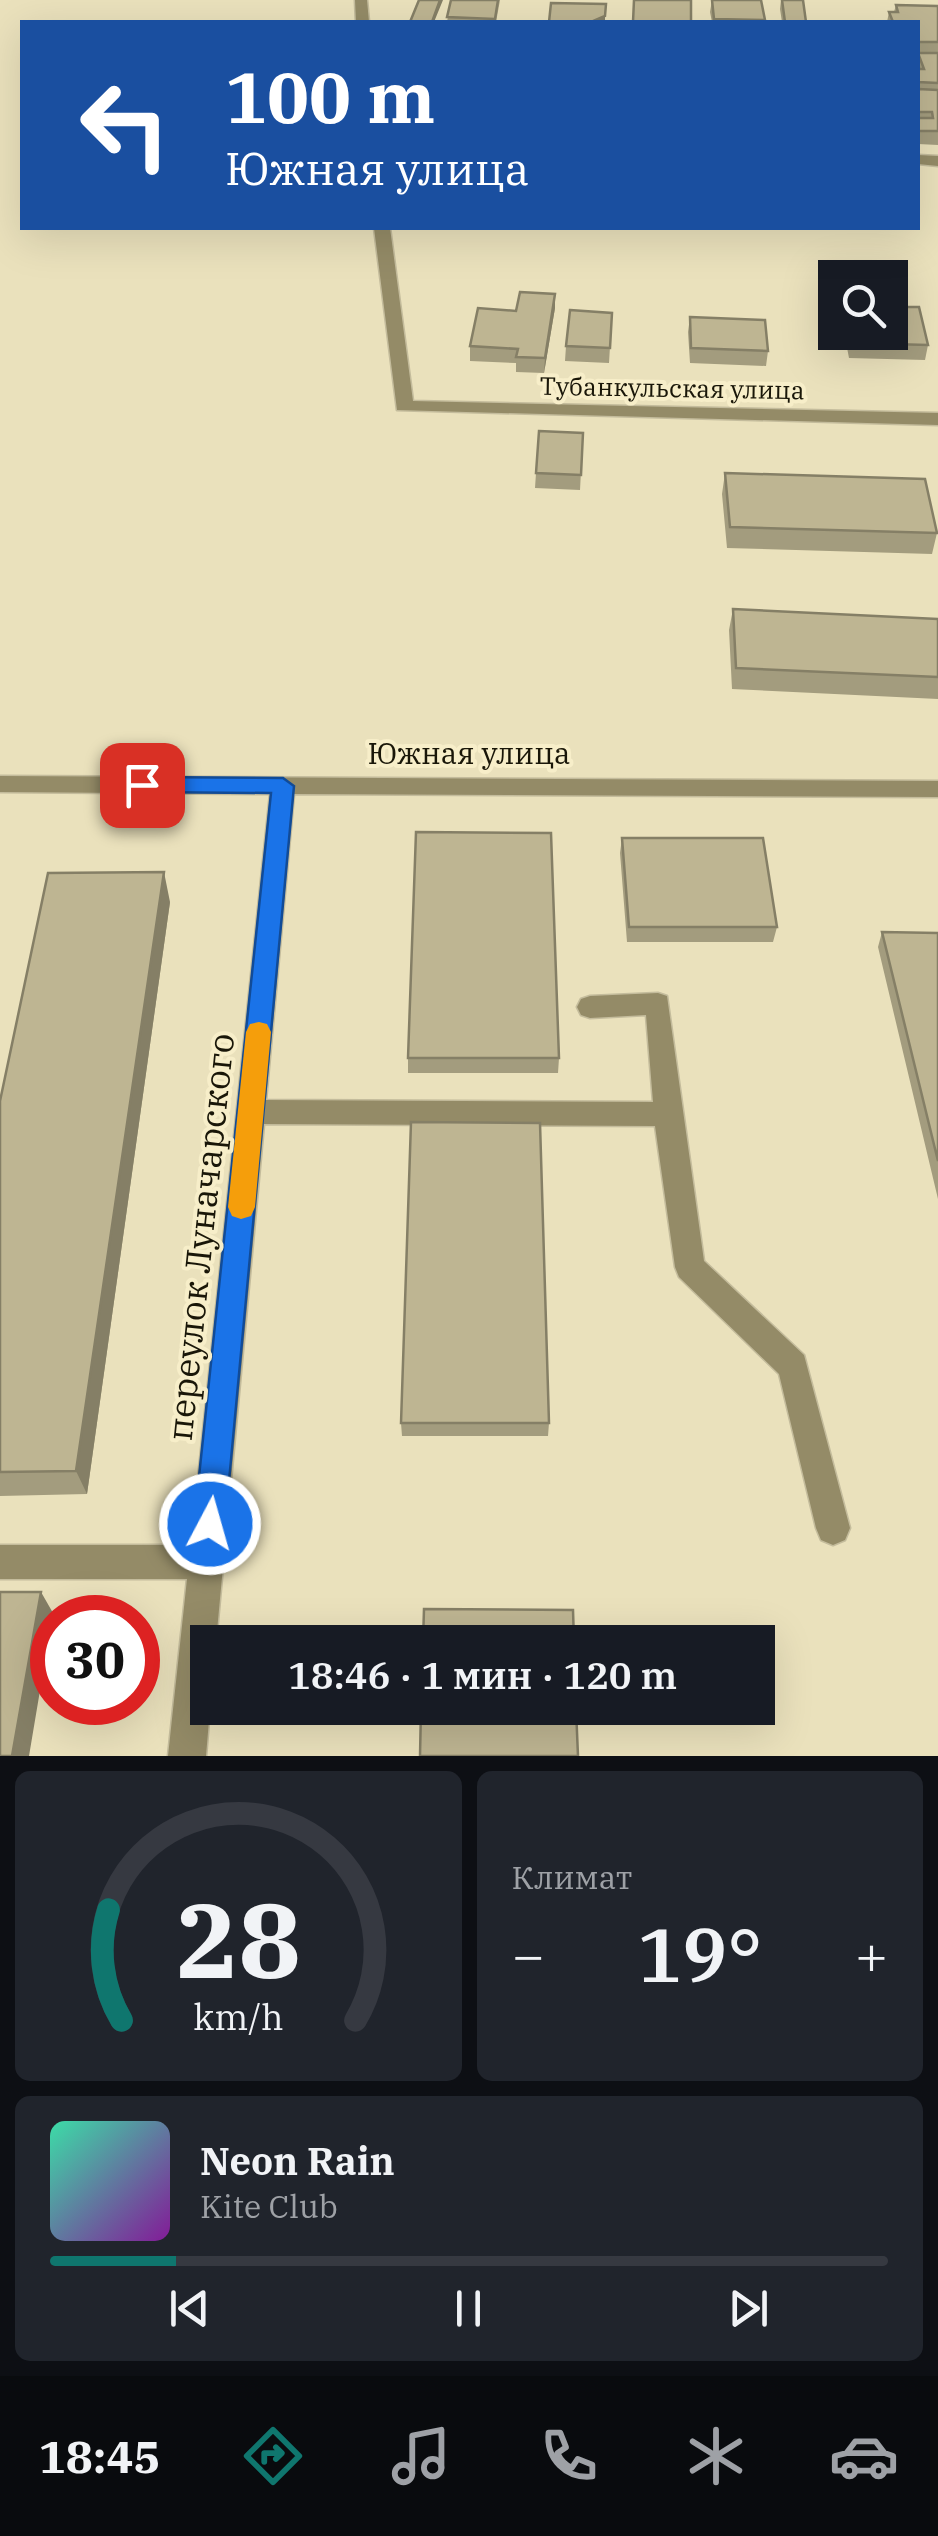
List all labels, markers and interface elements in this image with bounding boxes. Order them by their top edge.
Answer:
text: 100 m [225,51,435,142]
icon: left [60,60,190,190]
text: Южная улица [225,139,529,197]
map controls [818,260,908,350]
button: search [818,260,908,350]
street label: Тубанкульская улица [539,369,805,406]
street label: Южная улица [368,733,570,772]
pin [100,743,185,828]
icon: arrive [115,758,170,813]
street label: переулок Луначарского [156,1031,244,1443]
position arrow [158,1472,262,1576]
speed limit sign: 30 [30,1595,160,1725]
text: 18:46 · 1 мин · 120 m [288,1650,677,1699]
text: Климат [512,1856,632,1898]
text: 28 [176,1871,301,2007]
text: 19° [637,1905,762,2003]
text: − [512,1919,545,1990]
text: + [855,1919,888,1990]
text: km/h [193,1993,283,2040]
text: Neon Rain [200,2136,395,2185]
text: Kite Club [200,2185,338,2227]
icon: previous [162,2281,217,2336]
icon: pause [441,2281,496,2336]
icon: next [721,2281,776,2336]
icon: directions [238,2421,308,2491]
icon: music [386,2421,456,2491]
icon: phone [534,2421,604,2491]
icon: climate [681,2421,751,2491]
icon: car [829,2421,899,2491]
text: 18:45 [39,2427,161,2485]

